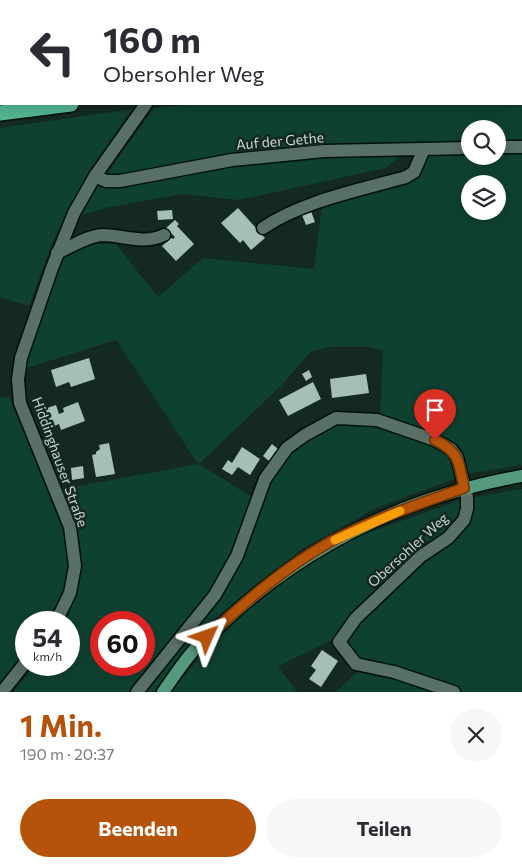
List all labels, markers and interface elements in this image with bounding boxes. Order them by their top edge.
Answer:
text: 160 m [103,17,201,60]
icon: left [20,20,85,85]
text: Obersohler Weg [103,60,264,87]
map controls [461,120,506,220]
button: search [461,120,506,165]
street label: Auf der Gethe [235,128,325,153]
button: layers [461,175,506,220]
pin [414,389,456,440]
street label: Hiddinghauser Straße [29,394,92,529]
icon: arrive [421,396,449,424]
street label: Obersohler Weg [364,509,452,590]
position arrow [180,610,232,662]
speed limit sign: 60 [90,611,155,676]
text: 54 [33,622,62,652]
text: km/h [33,649,62,663]
text: 1 Min. [20,706,102,743]
button: close [450,709,502,761]
text: 190 m · 20:37 [20,744,114,763]
button: Beenden [20,799,256,857]
button: Teilen [266,799,502,857]

